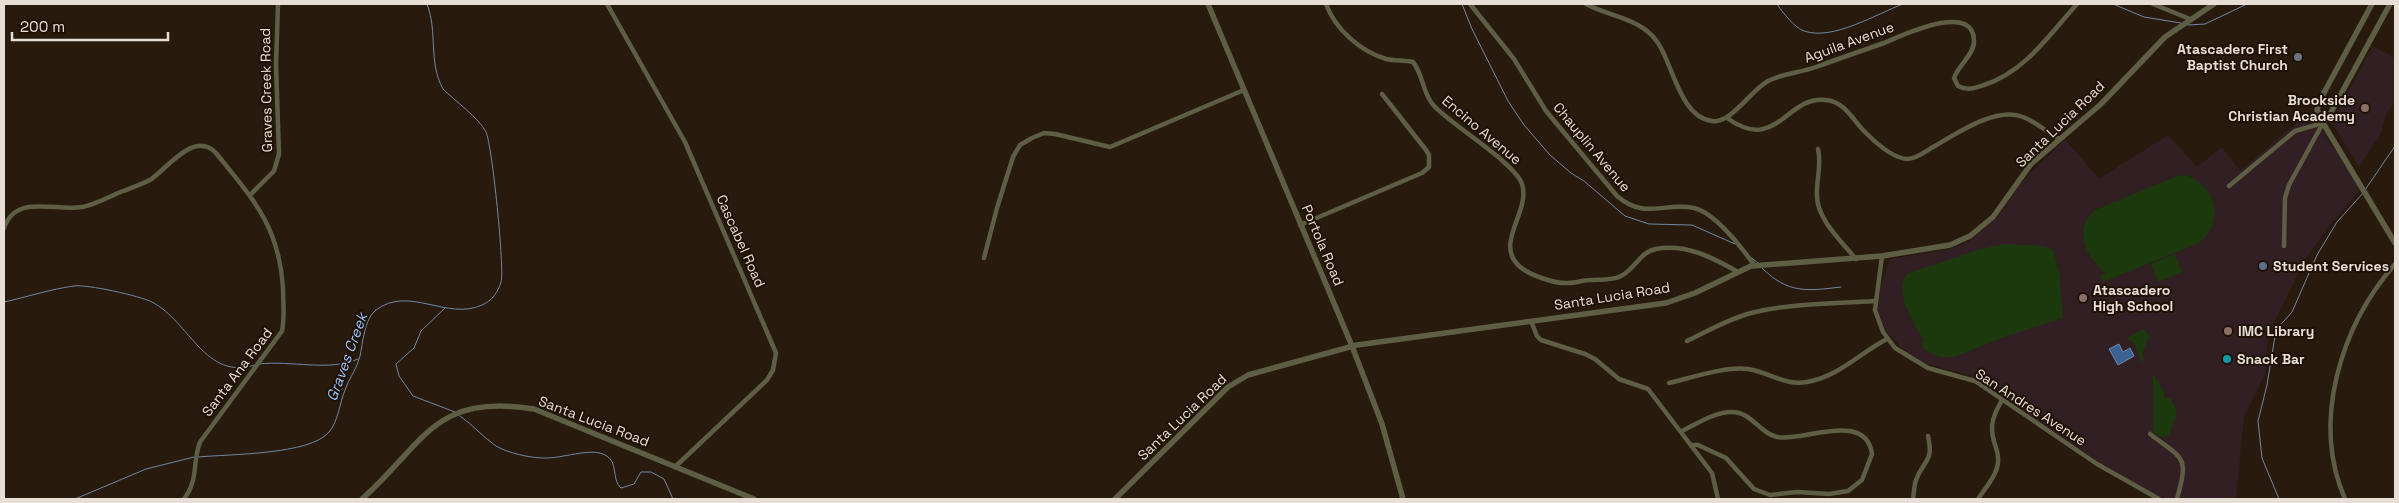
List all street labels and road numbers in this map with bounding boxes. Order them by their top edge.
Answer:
street label: Aguila Avenue [1802,17,1896,67]
street label: Graves Creek Road [256,28,276,152]
street label: Santa Lucia Road [2012,77,2108,171]
street label: Encino Avenue [1439,91,1525,169]
street label: Chauplin Avenue [1549,99,1635,195]
street label: Cascabel Road [713,192,769,290]
street label: Portola Road [1298,202,1348,288]
street label: Santa Lucia Road [1553,278,1671,314]
street label: Santa Ana Road [198,324,276,420]
street label: San Andres Avenue [1972,364,2090,450]
street label: Santa Lucia Road [1134,370,1230,464]
street label: Santa Lucia Road [536,392,652,450]

